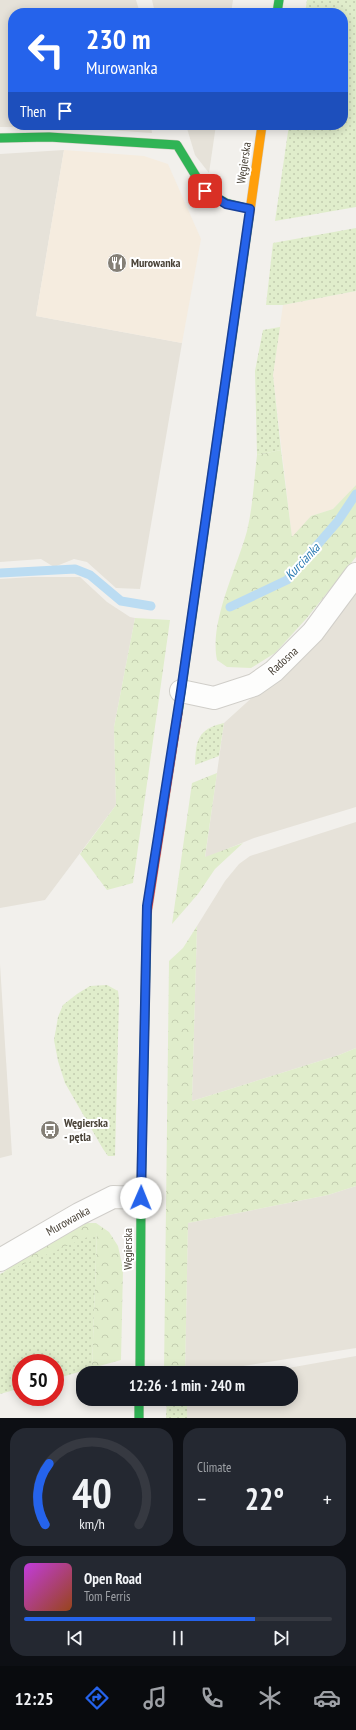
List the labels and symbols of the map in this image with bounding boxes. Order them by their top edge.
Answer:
street label: Węgierska [233,141,254,185]
pin [188,174,222,208]
restaurant icon: Murowanka [106,252,128,274]
place label: Murowanka [131,255,181,270]
water label: Kurcianka [281,539,324,583]
street label: Radosna [265,643,301,678]
place label: Węgierska - pętla [63,1115,108,1144]
bus stop icon: Węgierska - pętla [39,1119,61,1141]
position arrow [120,1177,162,1219]
street label: Murowanka [43,1202,92,1239]
street label: Węgierska [120,1228,135,1270]
speed limit sign: 50 [12,1354,64,1406]

